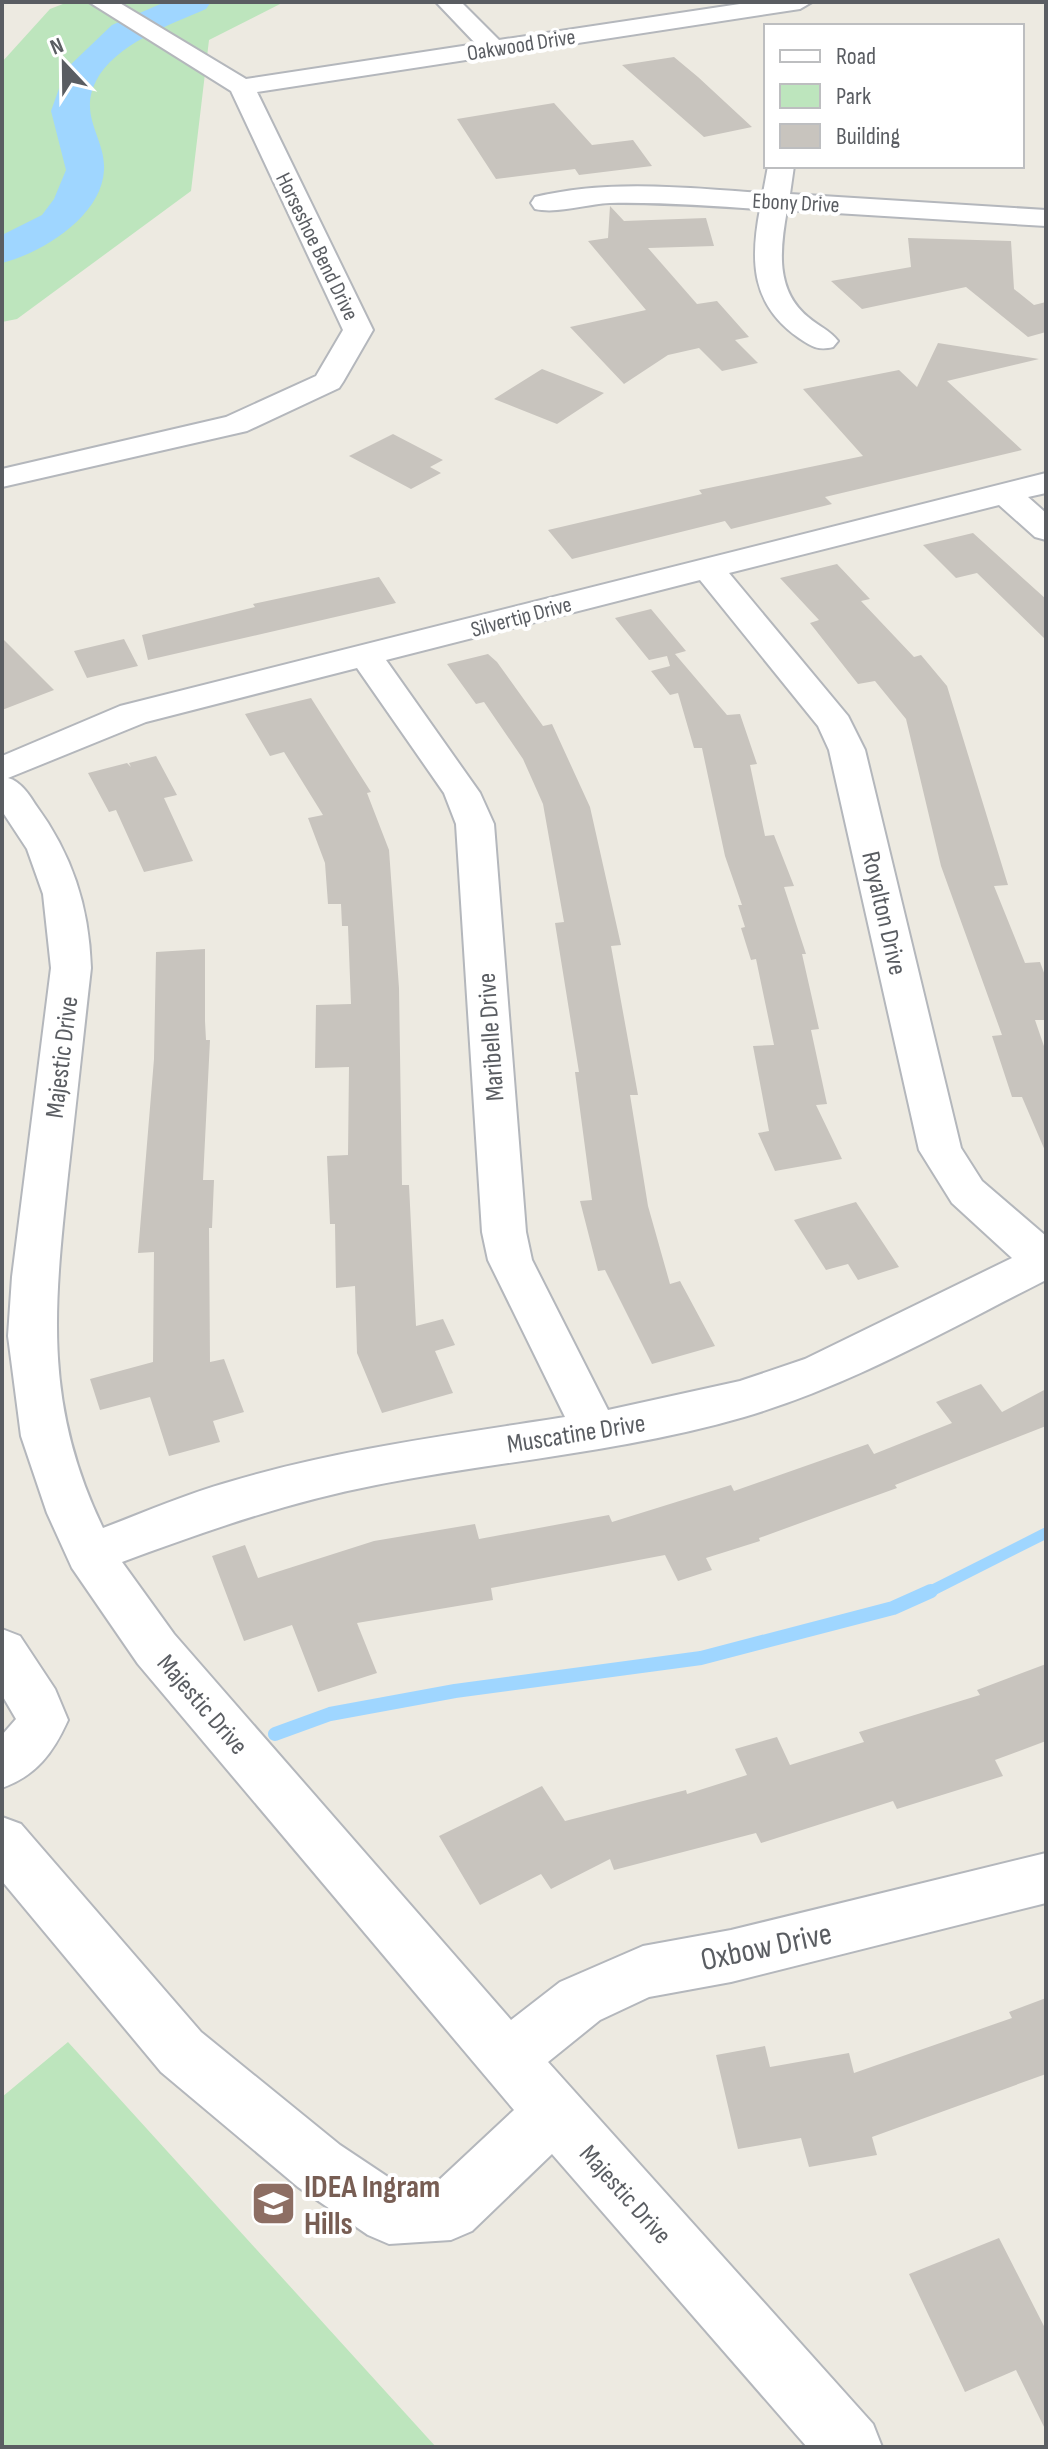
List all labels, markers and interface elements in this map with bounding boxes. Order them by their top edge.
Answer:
north arrow [24,24,104,104]
street label: Oakwood Drive [465,24,577,67]
legend [764,24,1024,168]
text: N [47,32,68,62]
text: Road [836,42,876,71]
text: Park [836,82,871,111]
text: Building [836,122,900,151]
street label: Horseshoe Bend Drive [269,168,364,325]
street label: Ebony Drive [752,188,840,219]
street label: Silvertip Drive [468,591,575,644]
street label: Royalton Drive [854,848,913,978]
street label: Maribelle Drive [472,972,511,1102]
street label: Majestic Drive [40,994,85,1120]
street label: Muscatine Drive [505,1408,648,1461]
street label: Majestic Drive [150,1649,254,1761]
street label: Oxbow Drive [697,1915,835,1980]
street label: Majestic Drive [572,2139,677,2251]
place label: IDEA Ingram Hills [304,2168,440,2244]
school or university icon: IDEA Ingram Hills [249,2180,297,2228]

